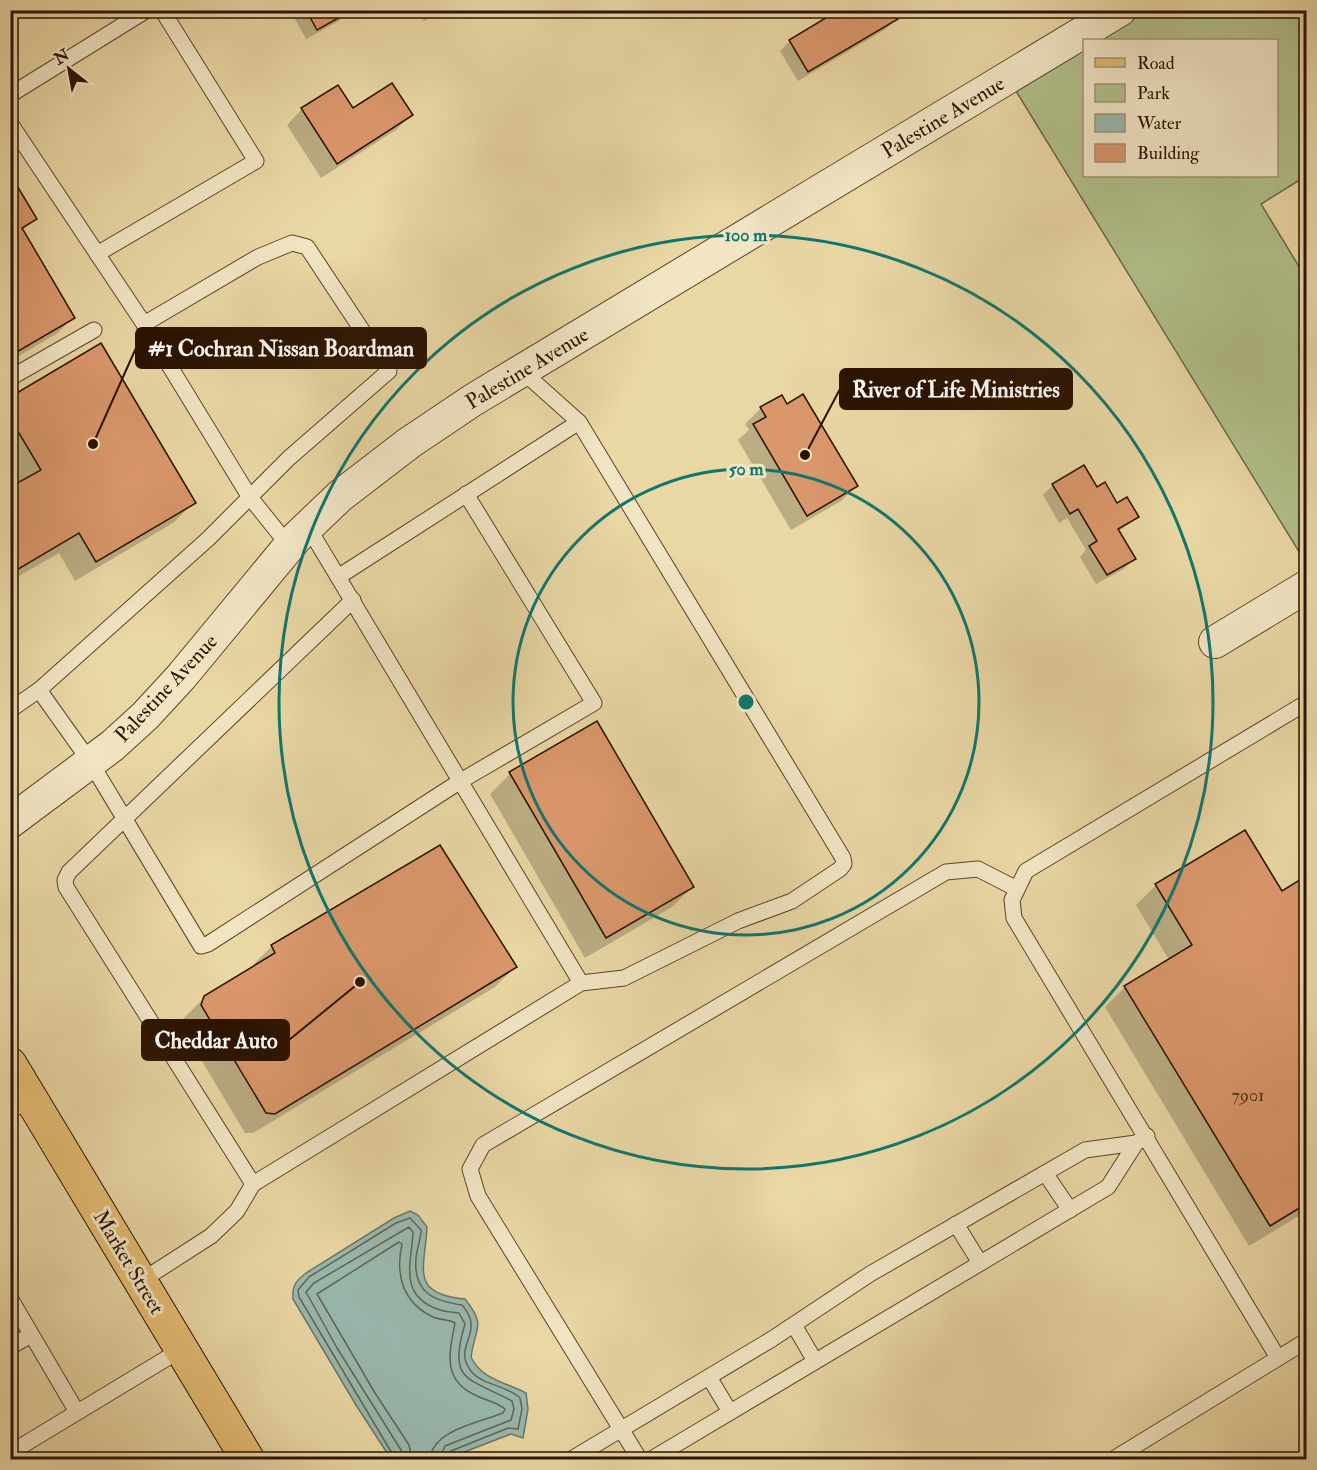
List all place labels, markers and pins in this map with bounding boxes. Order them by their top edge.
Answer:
callout: #1 Cochran Nissan Boardman [136,328,426,368]
callout: River of Life Ministries [840,369,1072,409]
centre of rings [736,692,756,712]
callout: Cheddar Auto [142,1020,289,1060]

